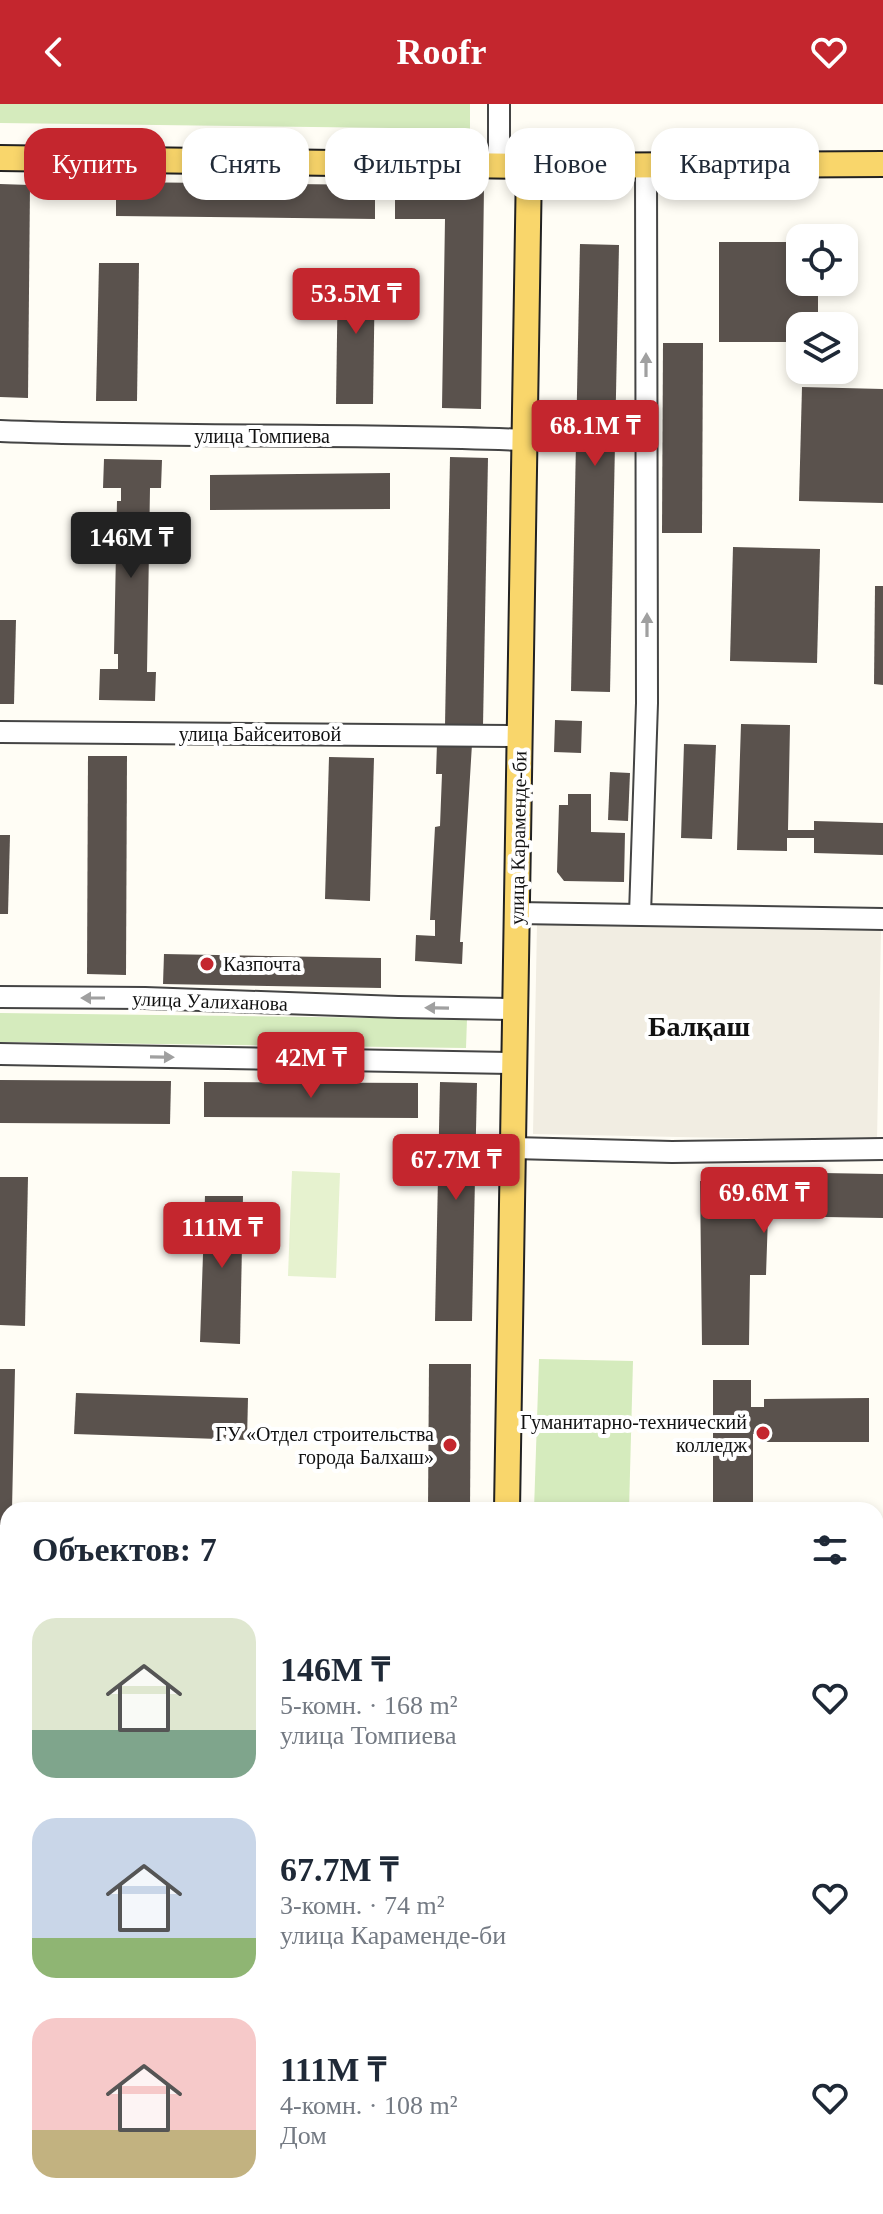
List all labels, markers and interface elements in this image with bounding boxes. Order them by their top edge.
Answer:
icon: back [32,30,76,74]
icon: heart [807,30,851,74]
text: Roofr [397,32,486,72]
chip: Купить [24,128,166,200]
chip: Снять [182,128,309,200]
chip: Фильтры [325,128,489,200]
chip: Новое [505,128,635,200]
chip: Квартира [651,128,819,200]
map controls [786,224,858,384]
button: locate [786,224,858,296]
pin: 53.5M ₸ [282,268,430,336]
text: 53.5M ₸ [311,279,401,308]
button: layers [786,312,858,384]
one-way arrow [640,352,652,377]
pin: 68.1M ₸ [521,400,669,468]
text: 68.1M ₸ [550,411,640,440]
street label: улица Томпиева [194,425,330,448]
pin: 146M ₸ [66,512,196,580]
text: 146M ₸ [89,523,173,552]
one-way arrow [641,612,653,637]
street label: улица Байсеитовой [179,723,342,746]
street label: улица Караменде-би [505,751,532,925]
place label: Казпочта [223,953,301,975]
marker: Казпочта [198,955,216,973]
street label: улица Уалиханова [132,987,288,1016]
one-way arrow [80,992,105,1004]
one-way arrow [424,1002,449,1014]
district label: Балқаш [648,1011,750,1042]
pin: 42M ₸ [255,1032,367,1100]
text: 42M ₸ [275,1043,347,1072]
one-way arrow [150,1050,175,1063]
pin: 67.7M ₸ [382,1134,530,1202]
text: 67.7M ₸ [411,1145,501,1174]
pin: 69.6M ₸ [690,1167,838,1235]
text: 69.6M ₸ [719,1178,809,1207]
pin: 111M ₸ [157,1202,287,1270]
text: 111M ₸ [181,1213,263,1242]
place label: Гуманитарно-технический колледж [520,1411,747,1457]
place label: ГУ «Отдел строительства города Балхаш» [215,1423,434,1469]
marker: Гуманитарно-технический колледж [754,1424,772,1442]
marker: ГУ «Отдел строительства города Балхаш» [441,1436,459,1454]
icon: filters [808,1528,852,1572]
text: Объектов: 7 [32,1531,217,1568]
icon: home [96,1650,192,1746]
text: 146M ₸ [280,1651,390,1688]
icon: heart [808,1676,852,1720]
text: 5-комн. · 168 m² [280,1691,458,1720]
text: улица Томпиева [280,1721,456,1750]
icon: home [96,1850,192,1946]
text: 67.7M ₸ [280,1851,399,1888]
icon: heart [808,1876,852,1920]
text: 3-комн. · 74 m² [280,1891,445,1920]
text: улица Караменде-би [280,1921,506,1950]
icon: home [96,2050,192,2146]
text: 111M ₸ [280,2051,386,2088]
icon: heart [808,2076,852,2120]
text: 4-комн. · 108 m² [280,2091,458,2120]
text: Дом [280,2121,327,2150]

